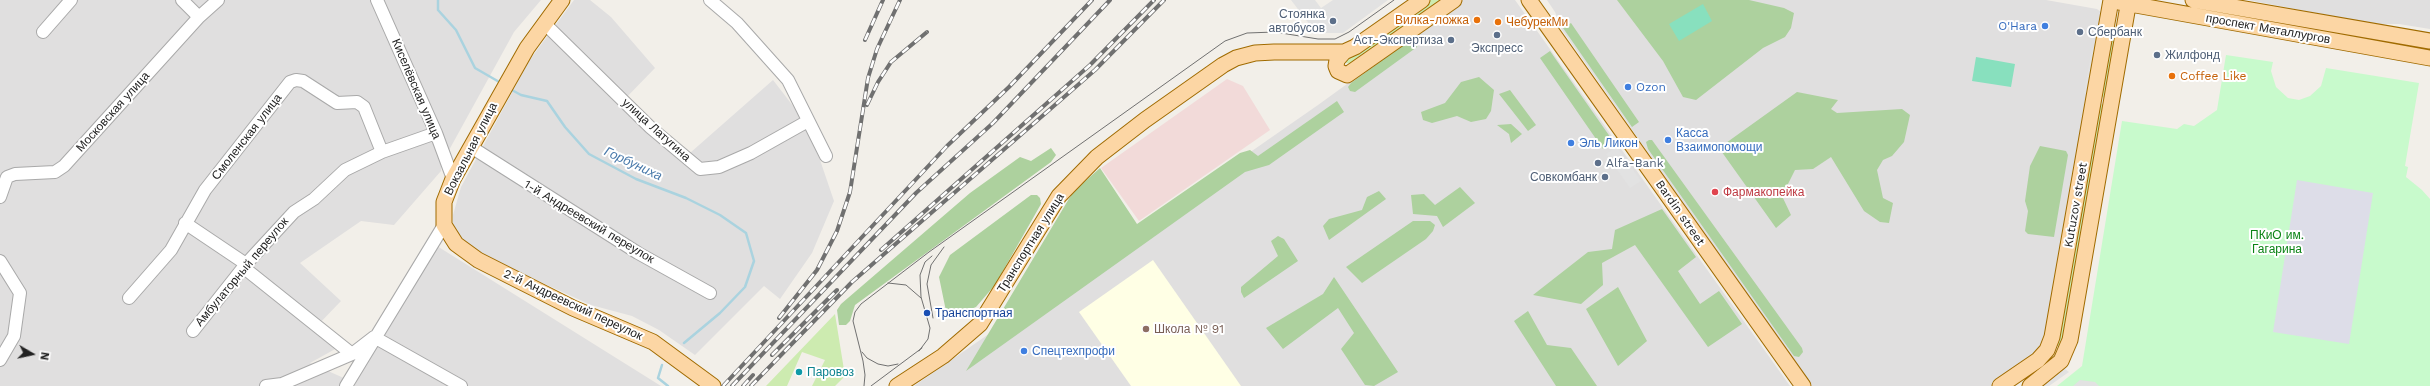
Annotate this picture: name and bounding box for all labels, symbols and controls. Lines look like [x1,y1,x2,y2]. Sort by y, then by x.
place label: Стоянка автобусов [1269,7,1325,35]
street label: проспект Металлургов [2205,11,2331,47]
place label: Вилка-ложка [1395,13,1469,27]
marker: Вилка-ложка [1472,15,1482,25]
place label: ЧебурекМи [1506,15,1568,29]
marker: Стоянка автобусов [1328,16,1338,26]
marker: ЧебурекМи [1493,17,1503,27]
place label: O'Hara [1998,19,2037,33]
marker: O'Hara [2040,21,2050,31]
place label: Сбербанк [2088,25,2142,39]
marker: Сбербанк [2075,27,2085,37]
marker: Экспресс [1492,30,1502,40]
place label: Аст-Экспертиза [1353,33,1443,47]
marker: Аст-Экспертиза [1446,35,1456,45]
street label: Киселёвская улица [388,37,444,141]
place label: Экспресс [1471,41,1523,55]
place label: Жилфонд [2165,48,2220,62]
marker: Жилфонд [2152,50,2162,60]
street label: Московская улица [73,69,153,155]
place label: Coffee Like [2180,69,2246,83]
marker: Coffee Like [2167,71,2177,81]
place label: Ozon [1636,80,1666,94]
marker: Ozon [1623,82,1633,92]
street label: Смоленская улица [209,91,285,183]
street label: улица Латугина [619,95,693,165]
street label: Вокзальная улица [441,100,501,198]
place label: Касса Взаимопомощи [1676,126,1762,154]
marker: Касса Взаимопомощи [1663,135,1673,145]
place label: Эль Ликон [1579,136,1638,150]
marker: Эль Ликон [1566,138,1576,148]
water label: Горбуниха [601,144,665,184]
place label: Alfa-Bank [1606,156,1664,170]
marker: Alfa-Bank [1593,158,1603,168]
street label: Kutuzov street [2061,161,2091,249]
place label: Совкомбанк [1530,170,1597,184]
marker: Совкомбанк [1600,172,1610,182]
street label: 1-й Андреевский переулок [521,177,657,267]
street label: Bardin street [1652,178,1708,248]
place label: Фармакопейка [1723,185,1805,199]
marker: Фармакопейка [1710,187,1720,197]
street label: Транспортная улица [995,191,1067,295]
street label: Амбулаторный переулок [192,215,292,329]
park label: ПКиО им. Гагарина [2250,228,2304,256]
street label: 2-й Андреевский переулок [501,266,645,344]
place label: Транспортная [935,306,1013,320]
marker: Транспортная [922,308,932,318]
place label: Школа № 91 [1154,322,1224,336]
marker: Школа № 91 [1141,324,1151,334]
north arrow [12,334,52,374]
place label: Спецтехпрофи [1032,344,1115,358]
marker: Спецтехпрофи [1019,346,1029,356]
text: N [37,351,51,361]
place label: Паровоз [807,365,854,379]
marker: Паровоз [794,367,804,377]

